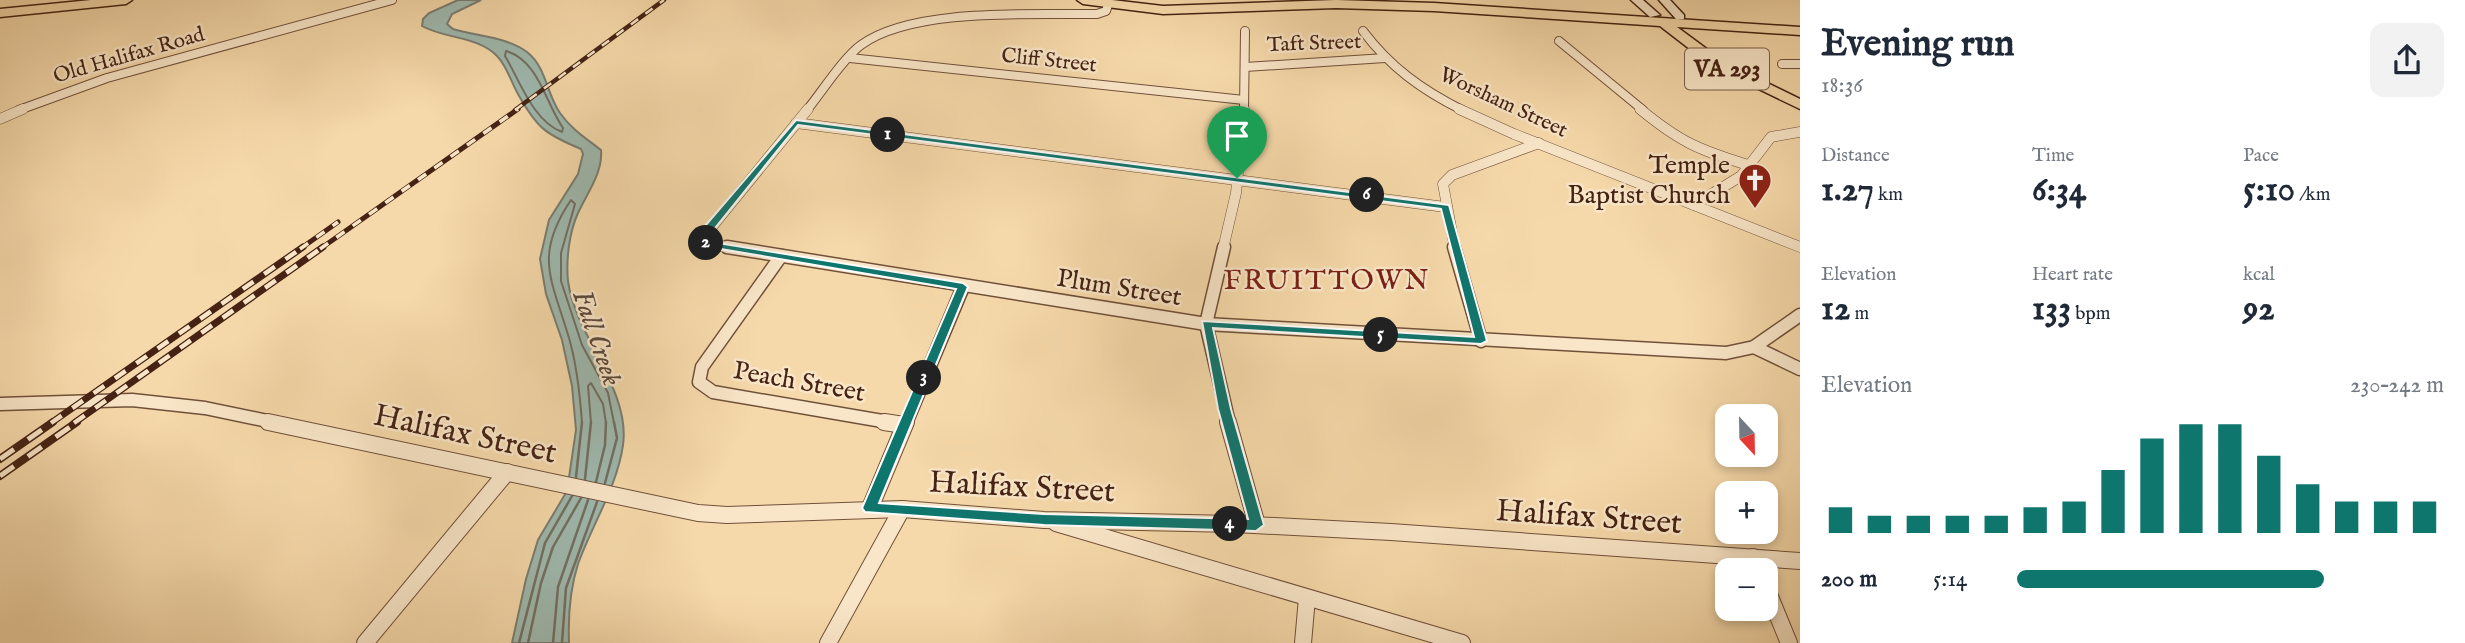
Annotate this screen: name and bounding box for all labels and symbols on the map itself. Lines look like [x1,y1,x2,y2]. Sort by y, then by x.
street label: Old Halifax Road [50,21,209,91]
street label: Taft Street [1266,29,1362,59]
street label: Cliff Street [1000,43,1098,79]
road number: VA 293 [1685,48,1769,90]
street label: Worsham Street [1435,61,1571,145]
pin [1207,106,1267,178]
pin: 1 [870,118,906,152]
place label: Temple Baptist Church [1568,149,1730,212]
church icon: Temple Baptist Church [1736,161,1774,210]
pin: 6 [1350,178,1384,212]
pin: 2 [688,226,724,260]
street label: Plum Street [1054,262,1184,314]
district label: FRUITTOWN [1224,264,1430,299]
water label: Fall Creek [563,285,629,391]
pin: 5 [1364,318,1398,352]
street label: Peach Street [731,354,867,410]
pin: 3 [906,360,942,396]
street label: Halifax Street [370,396,560,474]
north arrow [1715,404,1778,467]
street label: Halifax Street [928,463,1116,513]
street label: Halifax Street [1495,491,1683,545]
pin: 4 [1212,506,1248,542]

